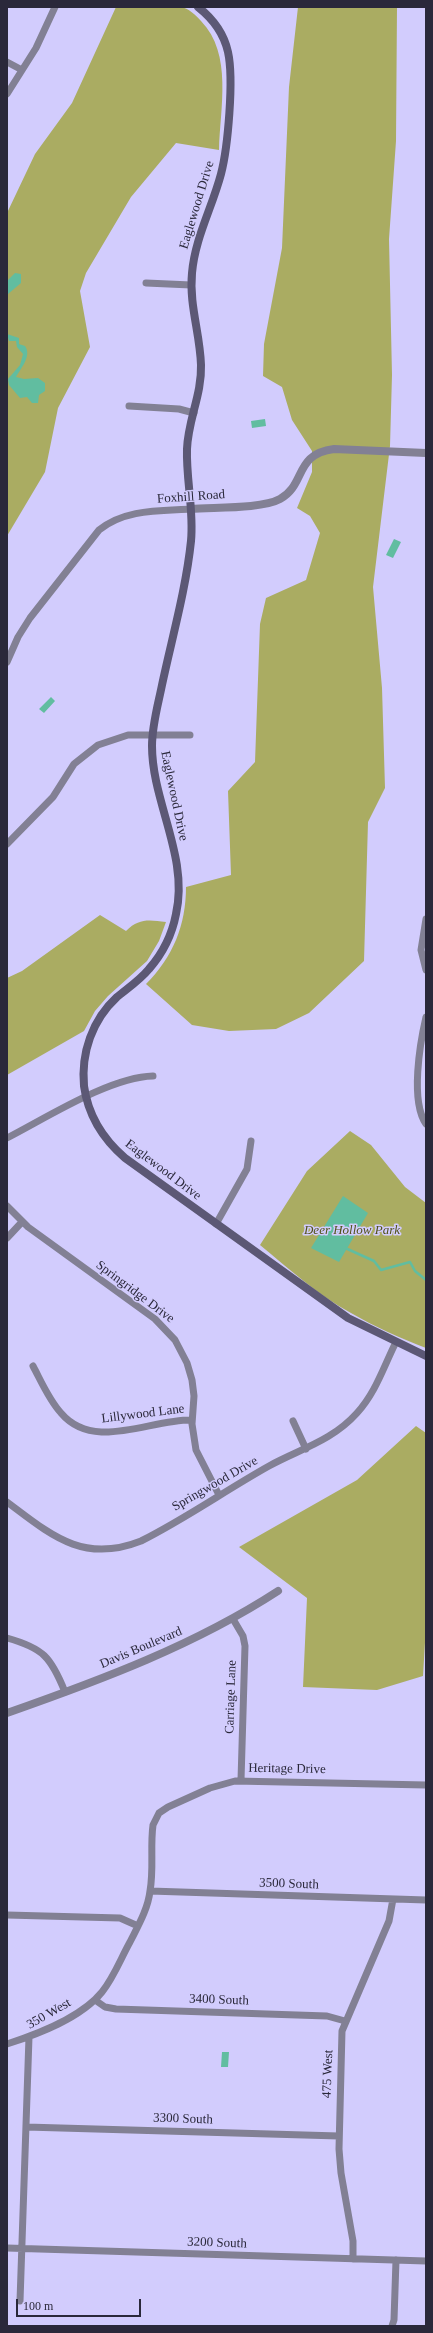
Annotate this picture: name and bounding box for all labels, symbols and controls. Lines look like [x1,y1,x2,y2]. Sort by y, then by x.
street label: Eaglewood Drive [176,159,218,251]
street label: Foxhill Road [156,487,226,507]
street label: Eaglewood Drive [157,750,191,842]
street label: Eaglewood Drive [122,1136,204,1204]
park label: Deer Hollow Park [304,1223,400,1239]
street label: Springridge Drive [93,1257,177,1327]
street label: Lillywood Lane [101,1401,185,1427]
street label: Springwood Drive [169,1453,261,1515]
street label: Davis Boulevard [98,1624,184,1672]
street label: Carriage Lane [222,1660,240,1734]
street label: Heritage Drive [248,1761,326,1777]
street label: 3500 South [259,1875,319,1893]
street label: 3400 South [189,1991,249,2009]
street label: 350 West [24,1995,74,2033]
street label: 475 West [319,2050,337,2098]
street label: 3300 South [153,2110,213,2128]
street label: 3200 South [187,2234,247,2252]
scale bar [18,2291,143,2317]
text: 100 m [23,2299,53,2313]

